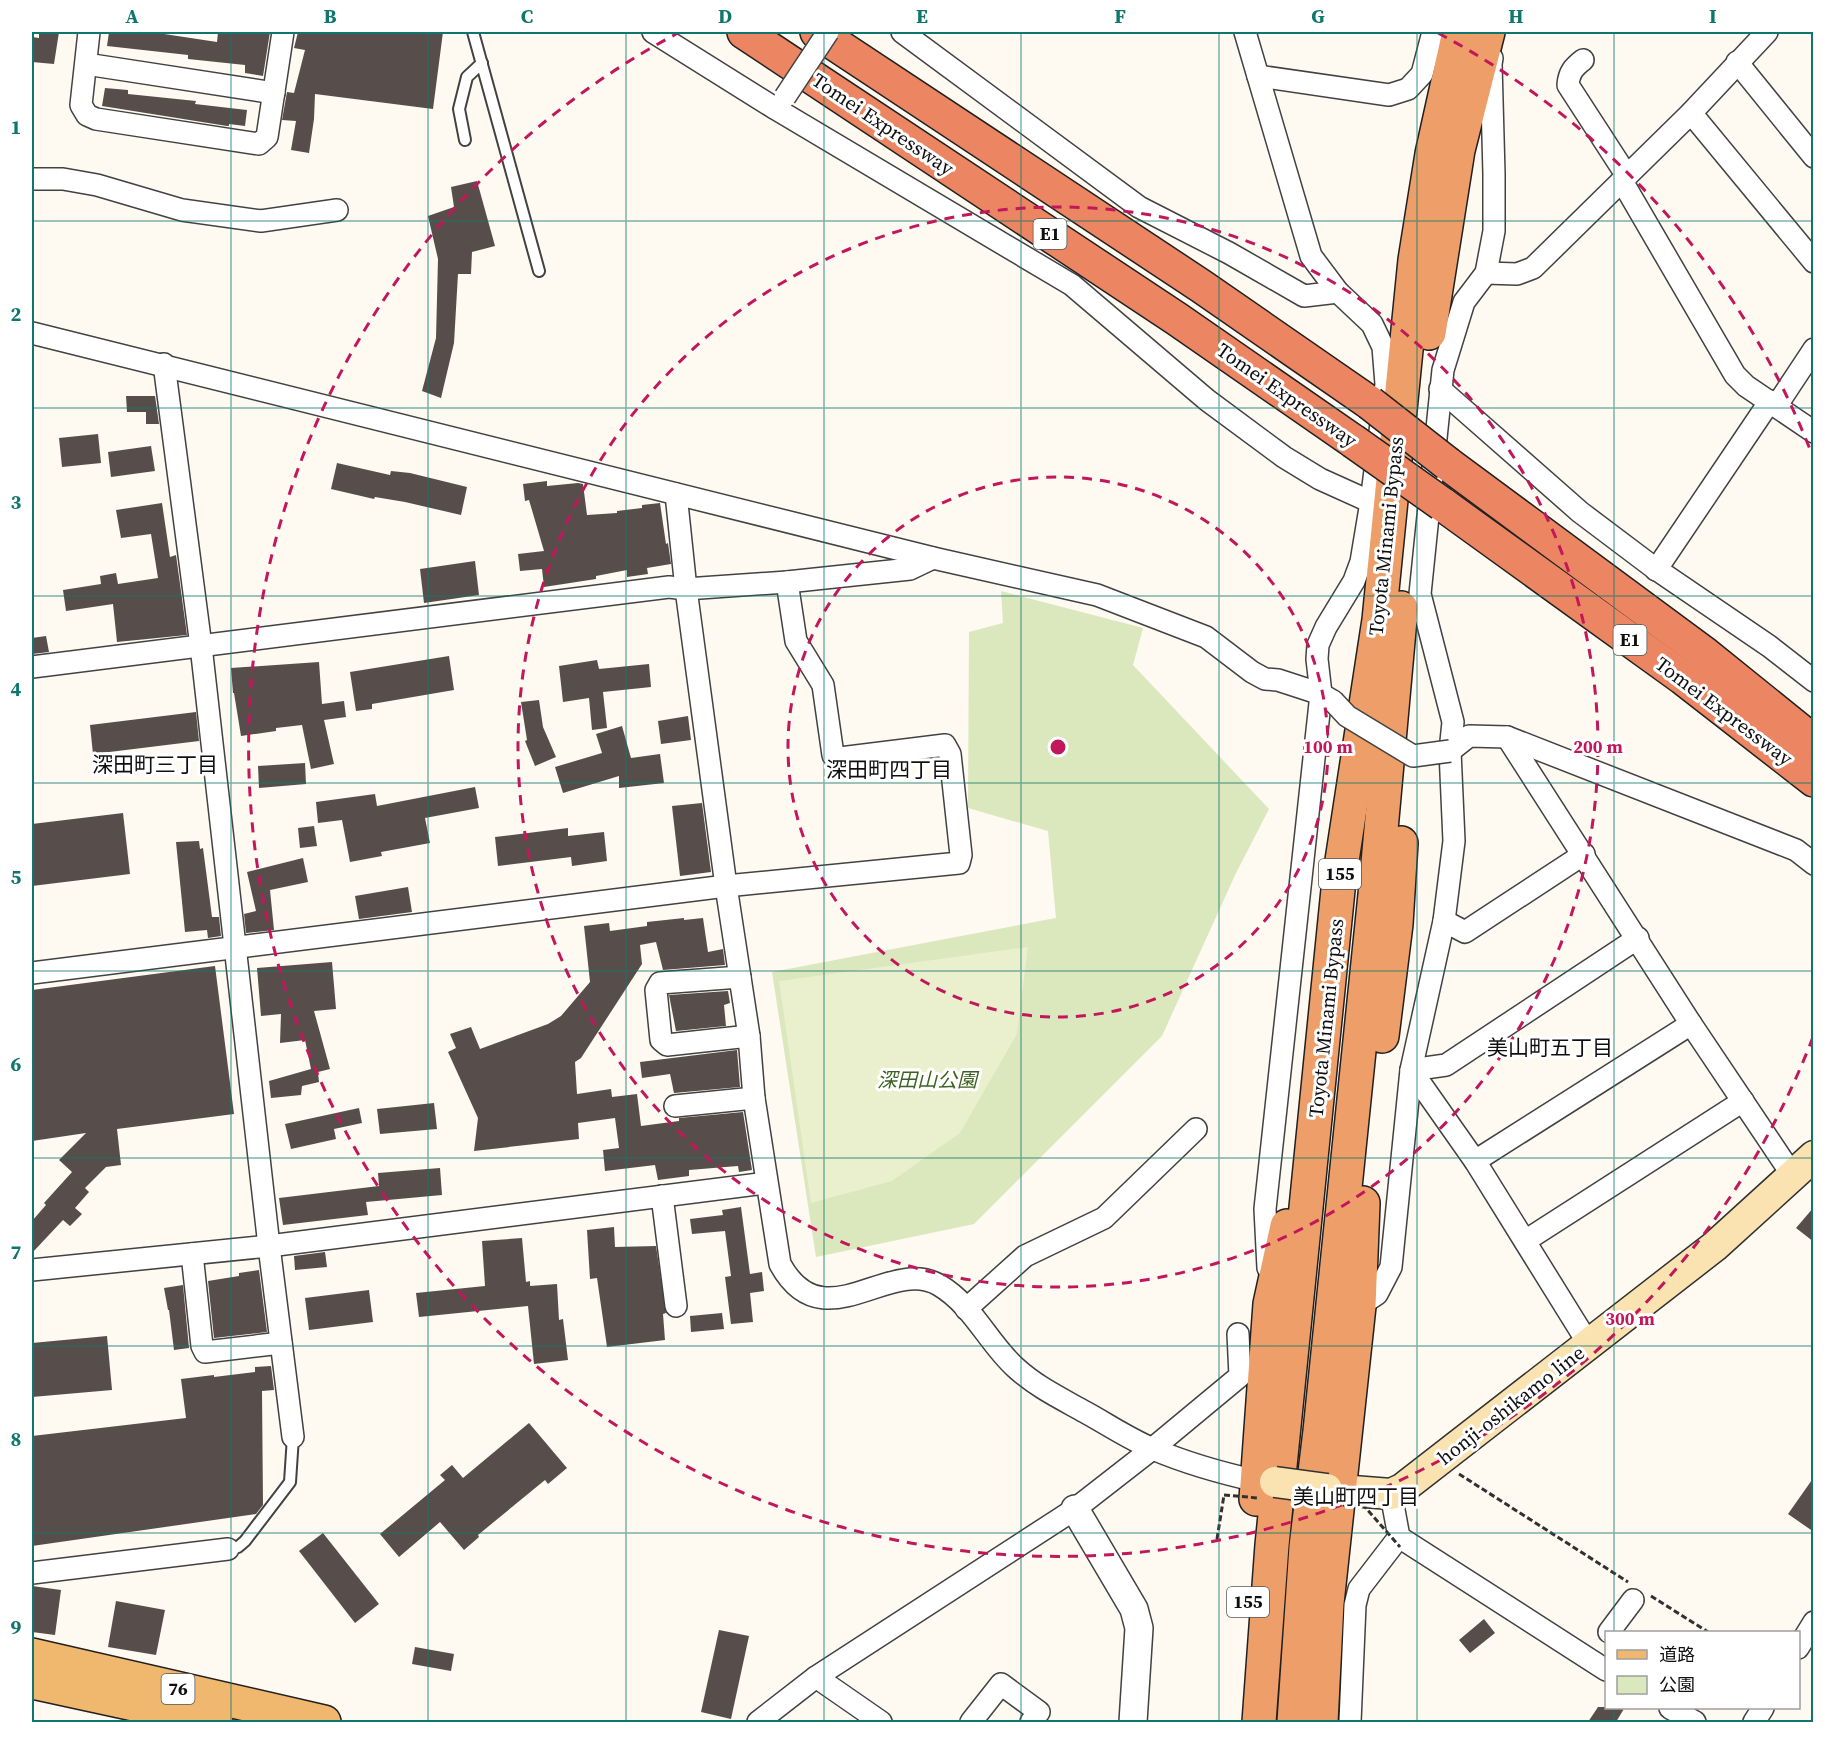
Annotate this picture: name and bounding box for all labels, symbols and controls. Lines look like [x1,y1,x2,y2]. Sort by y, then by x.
text: A [125,2,139,30]
text: B [323,2,337,30]
text: C [521,2,533,30]
text: D [718,2,732,30]
text: E [916,2,928,30]
text: F [1114,2,1126,30]
text: G [1311,2,1325,30]
text: H [1508,2,1524,30]
text: I [1709,2,1717,30]
street label: Tomei Expressway [807,66,960,182]
text: 1 [11,113,21,141]
road number: E1 [1034,219,1066,249]
text: 2 [11,300,22,328]
street label: Tomei Expressway [1211,336,1363,454]
street label: Toyota Minami Bypass [1362,435,1410,637]
text: 3 [11,488,22,516]
road number: E1 [1614,625,1646,655]
street label: Tomei Expressway [1650,650,1799,772]
text: 4 [11,675,22,703]
text: 100 m [1303,734,1353,759]
text: 200 m [1573,734,1623,759]
centre of rings [1048,737,1068,757]
district label: 深田町三丁目 [92,750,218,779]
district label: 深田町四丁目 [826,755,952,784]
road number: 155 [1319,859,1361,889]
text: 5 [11,863,22,891]
street label: Toyota Minami Bypass [1302,917,1350,1119]
district label: 美山町五丁目 [1487,1033,1613,1062]
text: 6 [11,1050,22,1078]
park label: 深田山公園 [877,1066,980,1094]
text: 7 [11,1238,22,1266]
text: 300 m [1605,1306,1655,1331]
street label: honji-oshikamo line [1432,1339,1590,1471]
text: 8 [11,1425,21,1453]
district label: 美山町四丁目 [1293,1482,1419,1511]
road number: 155 [1227,1587,1269,1617]
text: 9 [11,1613,22,1641]
legend [1605,1631,1800,1709]
text: 道路 [1659,1642,1695,1667]
text: 公園 [1659,1672,1695,1697]
road number: 76 [162,1674,195,1704]

